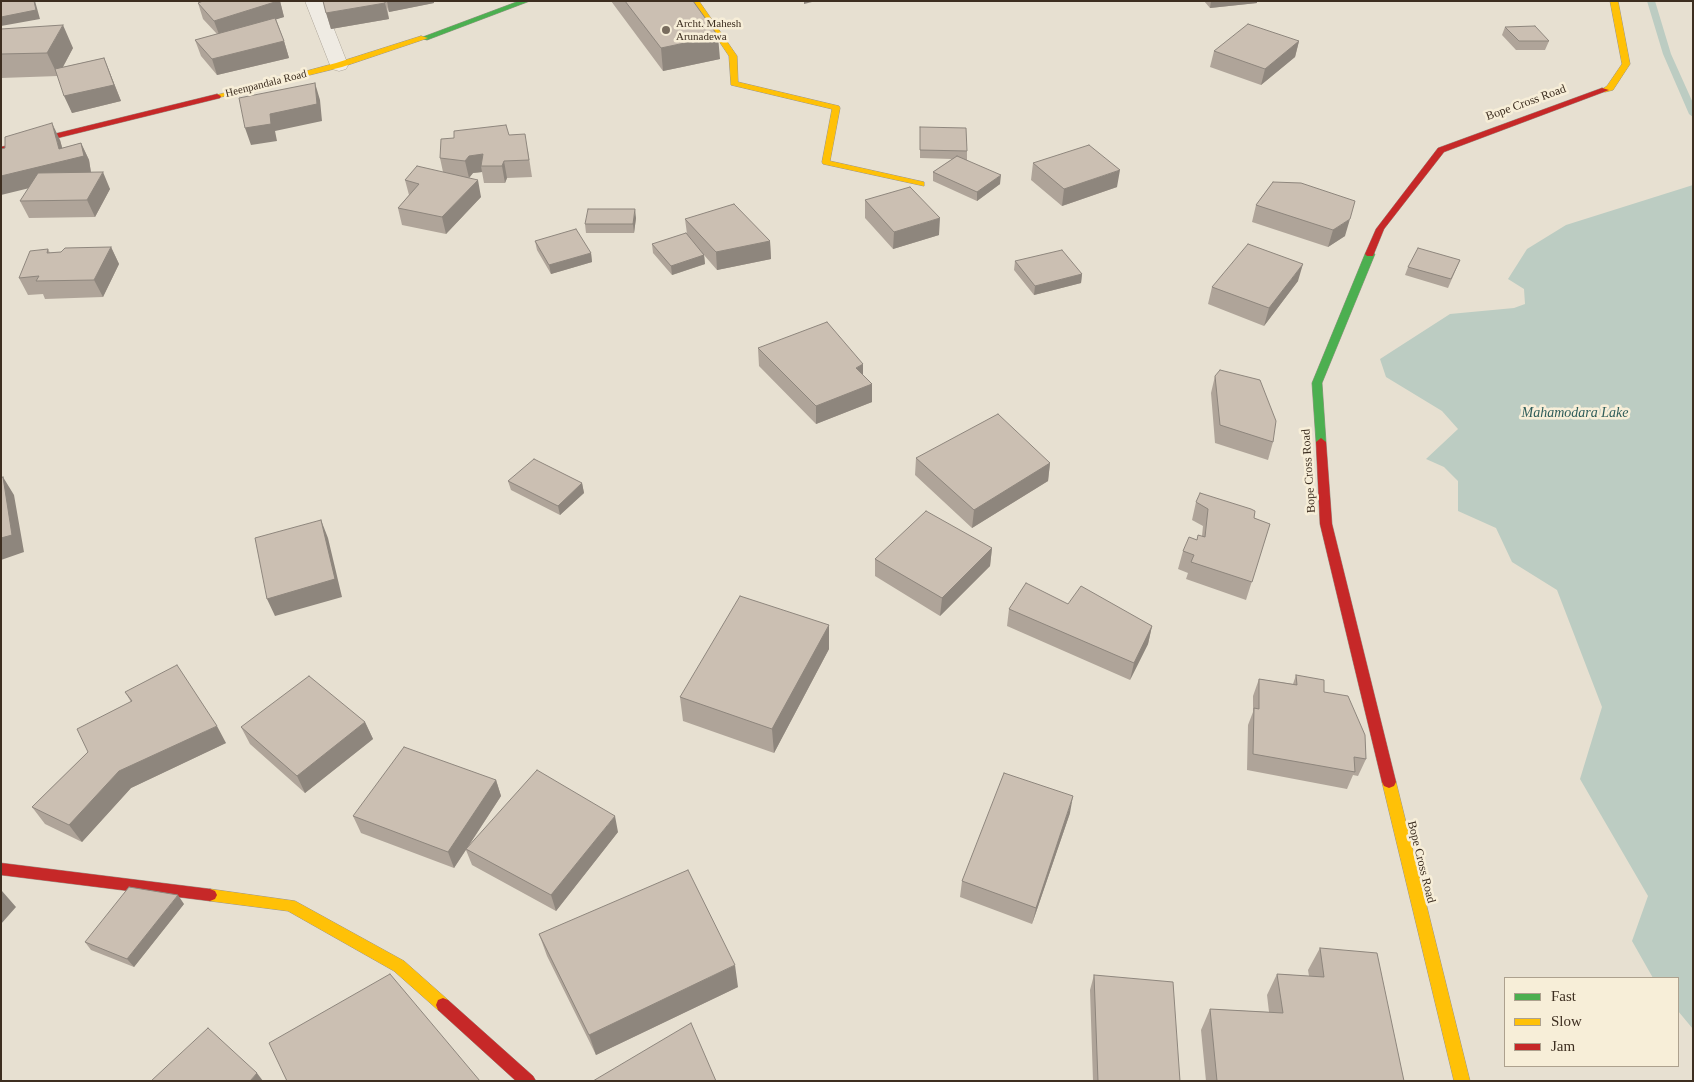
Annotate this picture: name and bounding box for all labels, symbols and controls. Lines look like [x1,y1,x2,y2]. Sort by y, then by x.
place label: Archt. Mahesh Arunadewa [676,17,741,43]
marker: Archt. Mahesh Arunadewa [660,24,672,36]
street label: Heenpandala Road [224,68,308,100]
street label: Bope Cross Road [1484,82,1568,124]
water label: Mahamodara Lake [1522,405,1628,421]
street label: Bope Cross Road [1299,429,1319,513]
street label: Bope Cross Road [1404,820,1438,904]
legend [1504,977,1679,1067]
text: Fast [1551,988,1576,1004]
text: Slow [1551,1013,1582,1029]
text: Jam [1551,1038,1575,1054]

